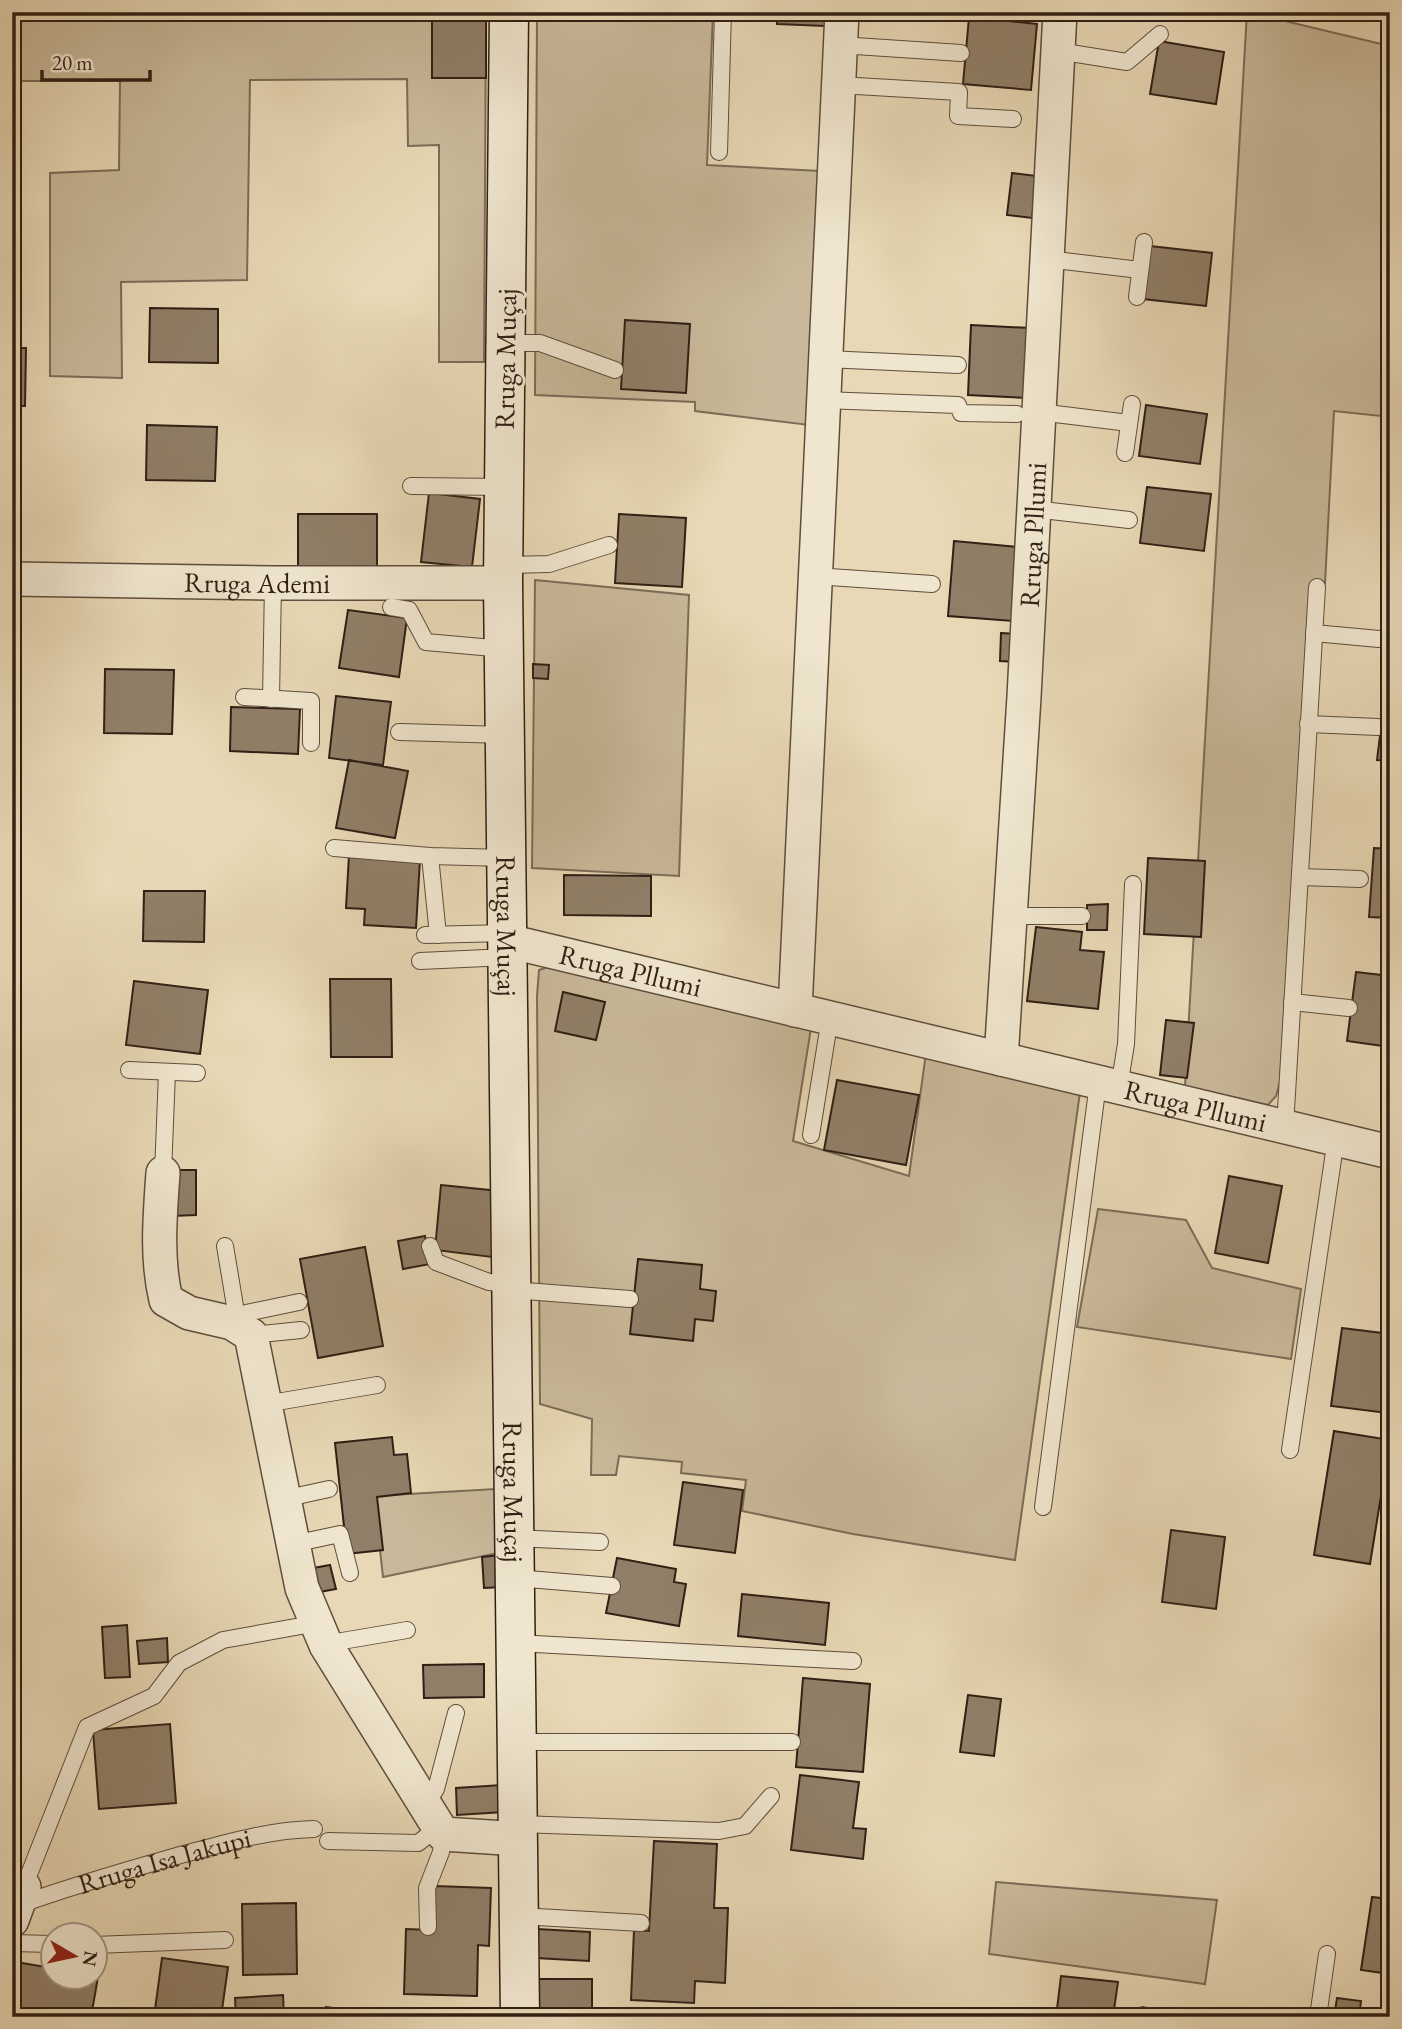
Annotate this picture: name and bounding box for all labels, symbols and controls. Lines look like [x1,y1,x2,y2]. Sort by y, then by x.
scale bar [42,38,150,82]
text: 20 m [52,49,93,76]
street label: Rruga Muçaj [486,288,524,430]
street label: Rruga Pllumi [1011,461,1054,609]
street label: Rruga Ademi [184,564,330,601]
street label: Rruga Muçaj [488,855,526,997]
street label: Rruga Pllumi [556,936,706,1005]
street label: Rruga Pllumi [1121,1071,1271,1140]
street label: Rruga Muçaj [495,1421,533,1563]
street label: Rruga Isa Jakupi [73,1820,254,1902]
north arrow [38,1920,108,1990]
text: N [77,1949,104,1969]

